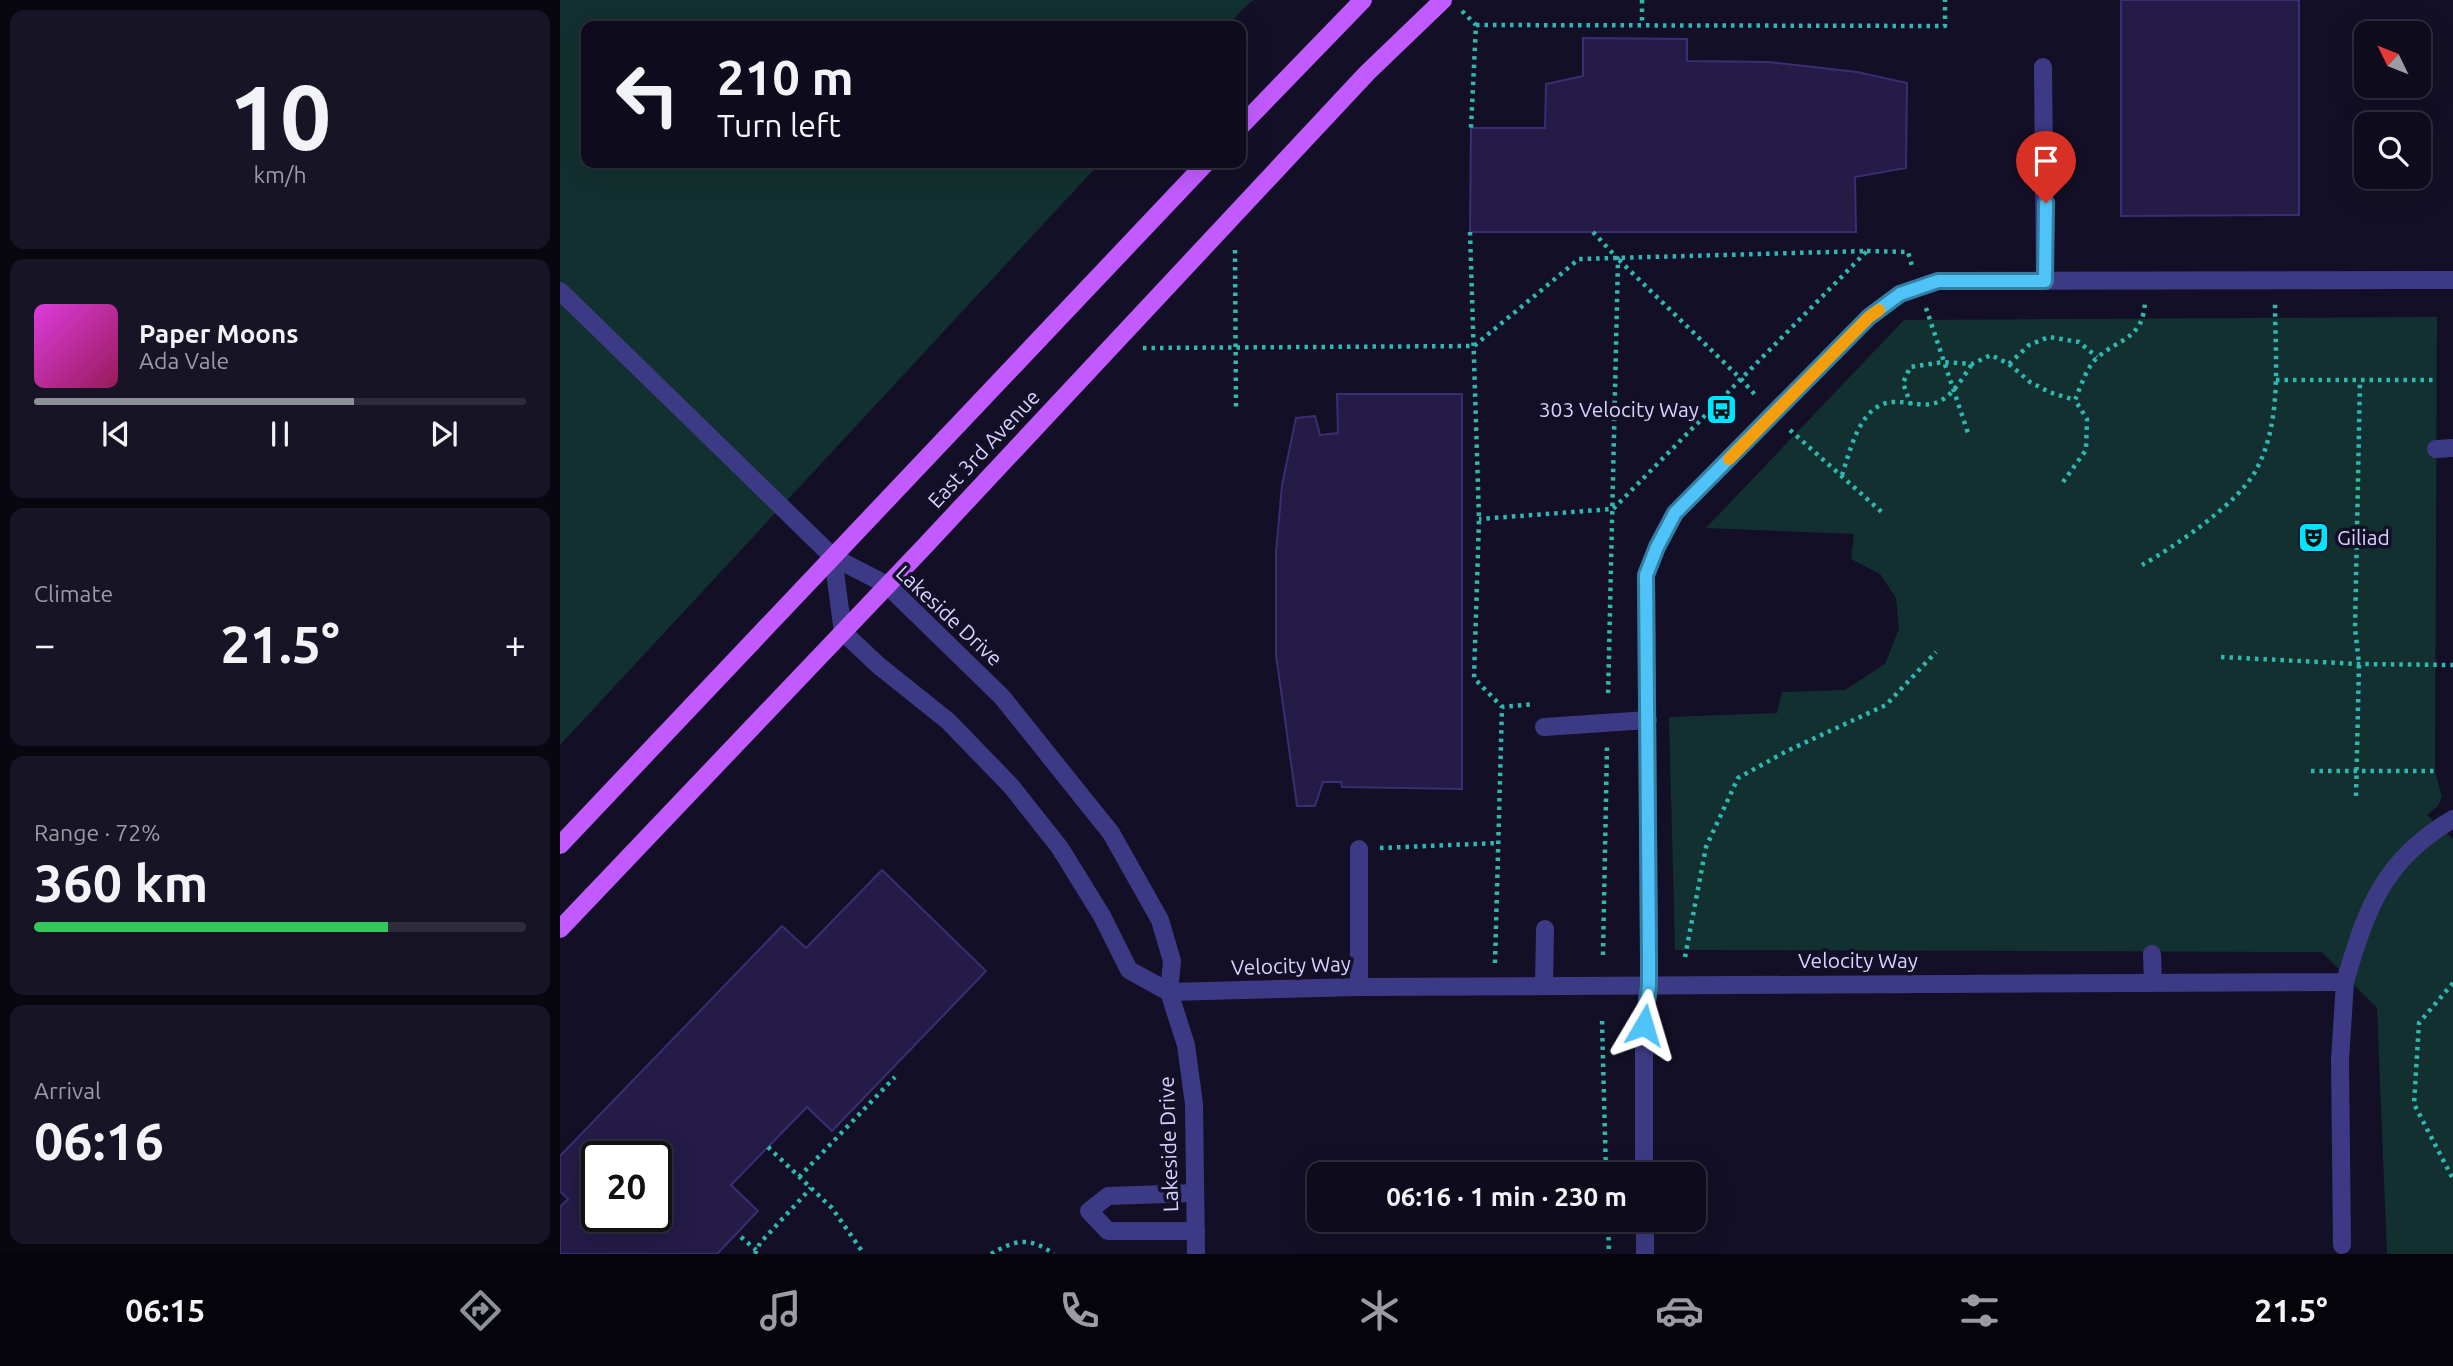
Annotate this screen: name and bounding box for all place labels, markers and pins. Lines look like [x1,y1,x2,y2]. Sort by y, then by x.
pin [2016,131,2076,203]
bus stop icon: 303 Velocity Way [1705,393,1739,427]
place label: 303 Velocity Way [1539,397,1699,421]
theatre icon: Giliad [2297,521,2331,555]
place label: Giliad [2337,525,2390,549]

